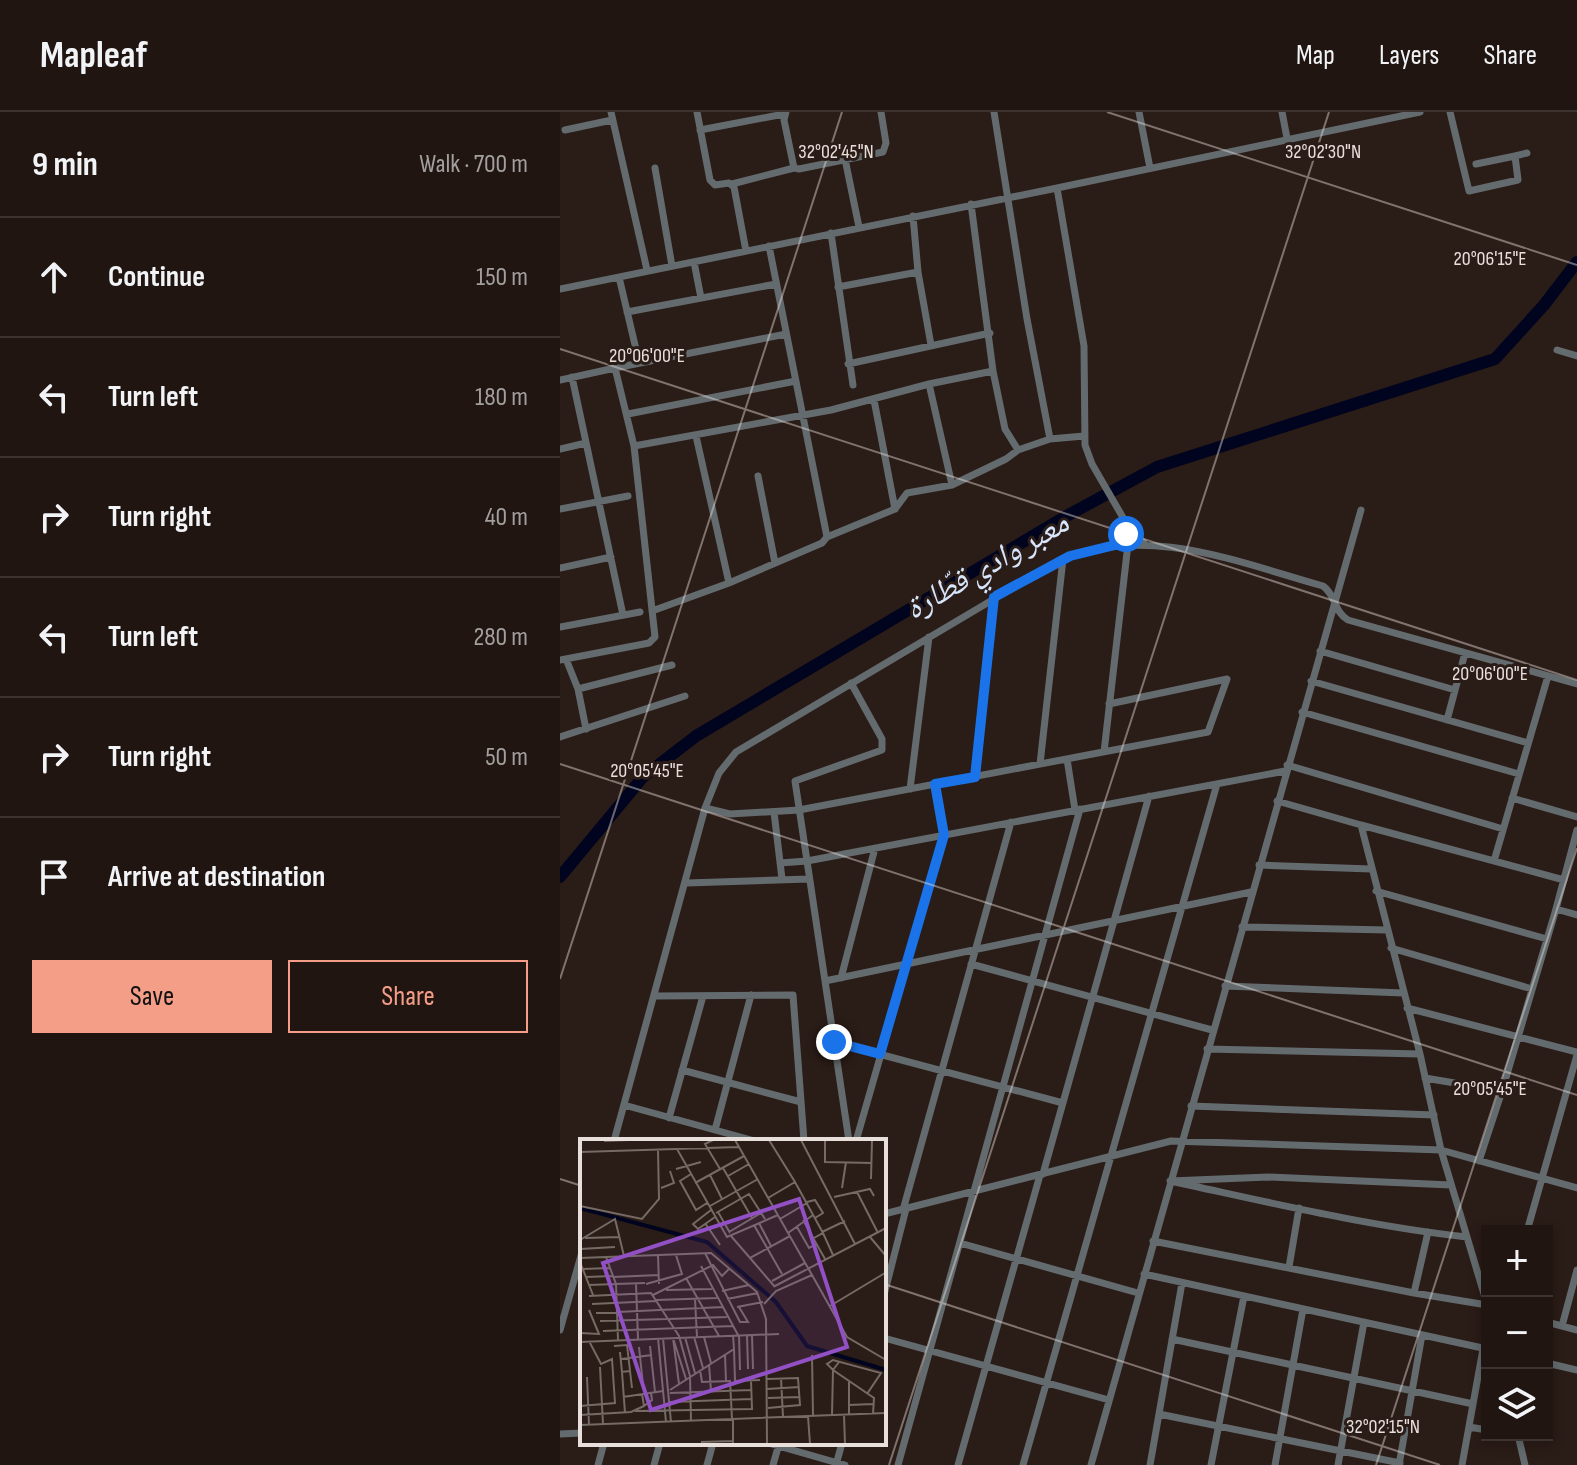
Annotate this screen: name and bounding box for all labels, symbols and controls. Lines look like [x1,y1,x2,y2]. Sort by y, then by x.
text: Mapleaf [40,33,147,78]
text: Map [1296,39,1335,72]
text: Layers [1379,39,1439,72]
text: Share [1483,39,1537,72]
text: 32°02'45"N [798,140,874,164]
text: 32°02'30"N [1285,140,1361,164]
text: 9 min [32,144,98,185]
text: Walk · 700 m [419,149,528,180]
text: 20°06'15"E [1453,247,1527,271]
icon: ahead [32,255,76,299]
text: Continue [108,259,205,295]
text: 150 m [476,262,528,293]
text: 20°06'00"E [609,344,685,368]
icon: left [32,375,76,419]
text: Turn left [108,379,198,415]
text: 180 m [475,382,528,413]
icon: right [32,495,76,539]
text: Turn right [108,499,211,535]
text: 40 m [485,502,528,533]
water label: معبر وادي قطّارة [898,503,1078,632]
route start [1108,516,1144,552]
icon: left [32,615,76,659]
text: Turn left [108,619,198,655]
text: 280 m [473,622,528,653]
text: 20°06'00"E [1452,662,1528,686]
icon: right [32,735,76,779]
text: Turn right [108,739,211,775]
text: 50 m [485,742,528,773]
text: 20°05'45"E [610,759,684,783]
icon: arrive [32,855,76,899]
text: Arrive at destination [108,859,325,895]
button: Save [32,960,272,1033]
button: Share [288,960,528,1033]
route end [816,1024,852,1060]
text: 20°05'45"E [1453,1077,1527,1101]
inset map [580,1139,886,1445]
map controls [1481,1225,1553,1441]
button: + [1481,1225,1553,1297]
button: − [1481,1297,1553,1369]
button: layers [1481,1369,1553,1441]
text: 32°02'15"N [1346,1415,1420,1439]

